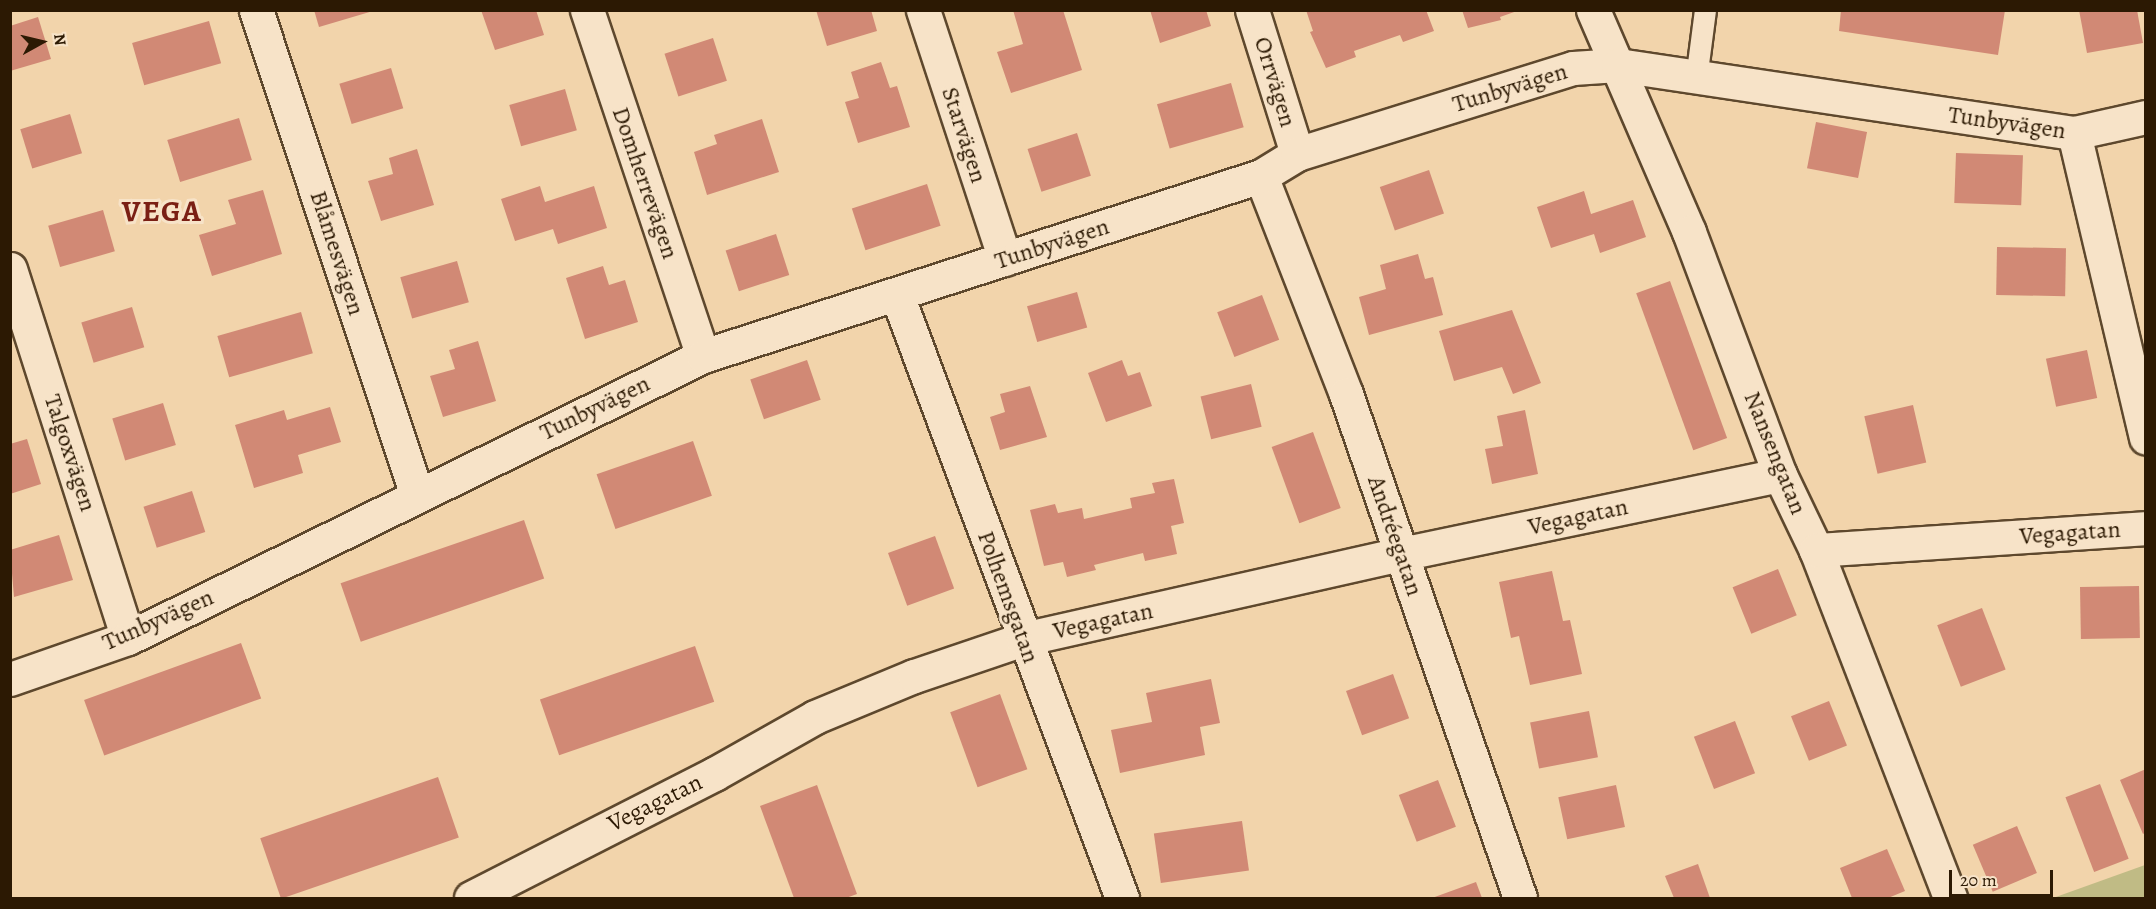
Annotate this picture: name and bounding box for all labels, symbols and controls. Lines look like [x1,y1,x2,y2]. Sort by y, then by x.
north arrow [12,12,72,72]
text: N [48,32,72,47]
street label: Orrvägen [1248,33,1302,131]
street label: Tunbyvägen [1449,57,1571,119]
street label: Starvägen [935,84,993,186]
street label: Tunbyvägen [1946,100,2068,146]
street label: Domherrevägen [606,103,684,263]
street label: Blåmesvägen [303,187,371,319]
district label: VEGA [122,193,202,229]
street label: Tunbyvägen [991,212,1113,276]
street label: Tunbyvägen [535,369,655,447]
street label: Nansengatan [1737,387,1813,519]
street label: Talgoxvägen [38,391,102,515]
street label: Andréegatan [1361,472,1429,600]
street label: Vegagatan [1525,492,1631,542]
street label: Vegagatan [2018,515,2122,551]
street label: Polhemsgatan [971,527,1045,667]
street label: Tunbyvägen [98,583,218,657]
street label: Vegagatan [1050,596,1156,646]
street label: Vegagatan [603,768,707,838]
scale bar [1952,858,2056,896]
text: 20 m [1960,868,1997,892]

